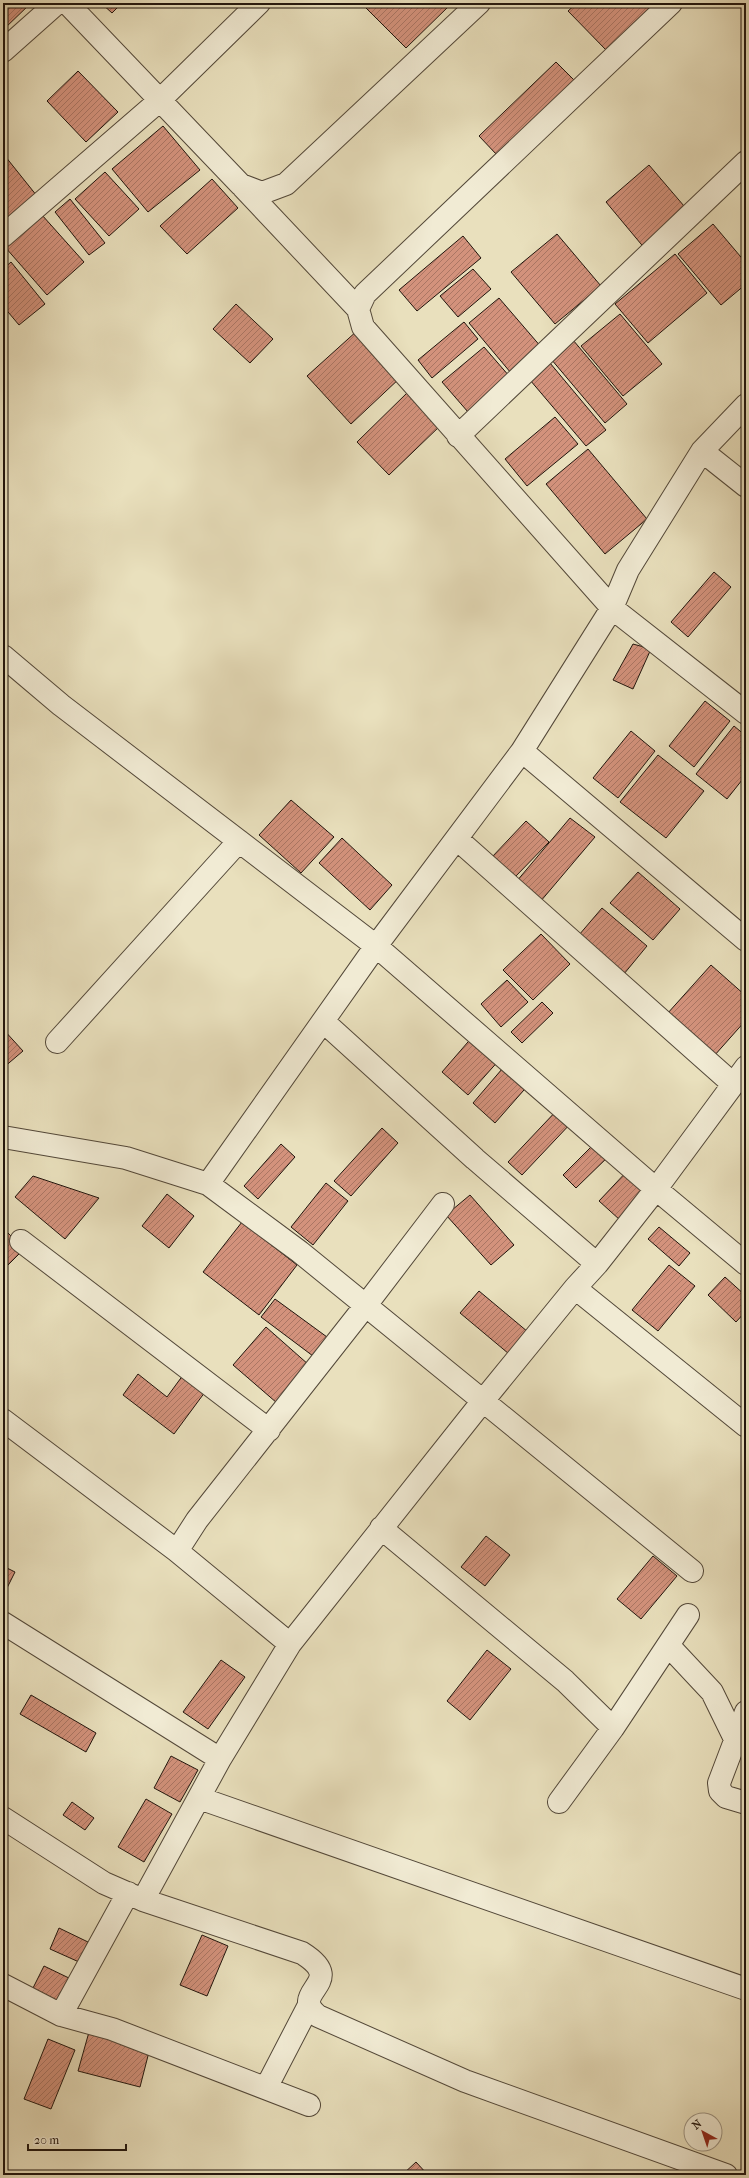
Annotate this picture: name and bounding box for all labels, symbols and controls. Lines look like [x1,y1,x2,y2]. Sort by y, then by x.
north arrow [683,2112,723,2152]
text: N [690,2117,705,2132]
scale bar [28,2126,126,2152]
text: 20 m [34,2133,59,2147]

